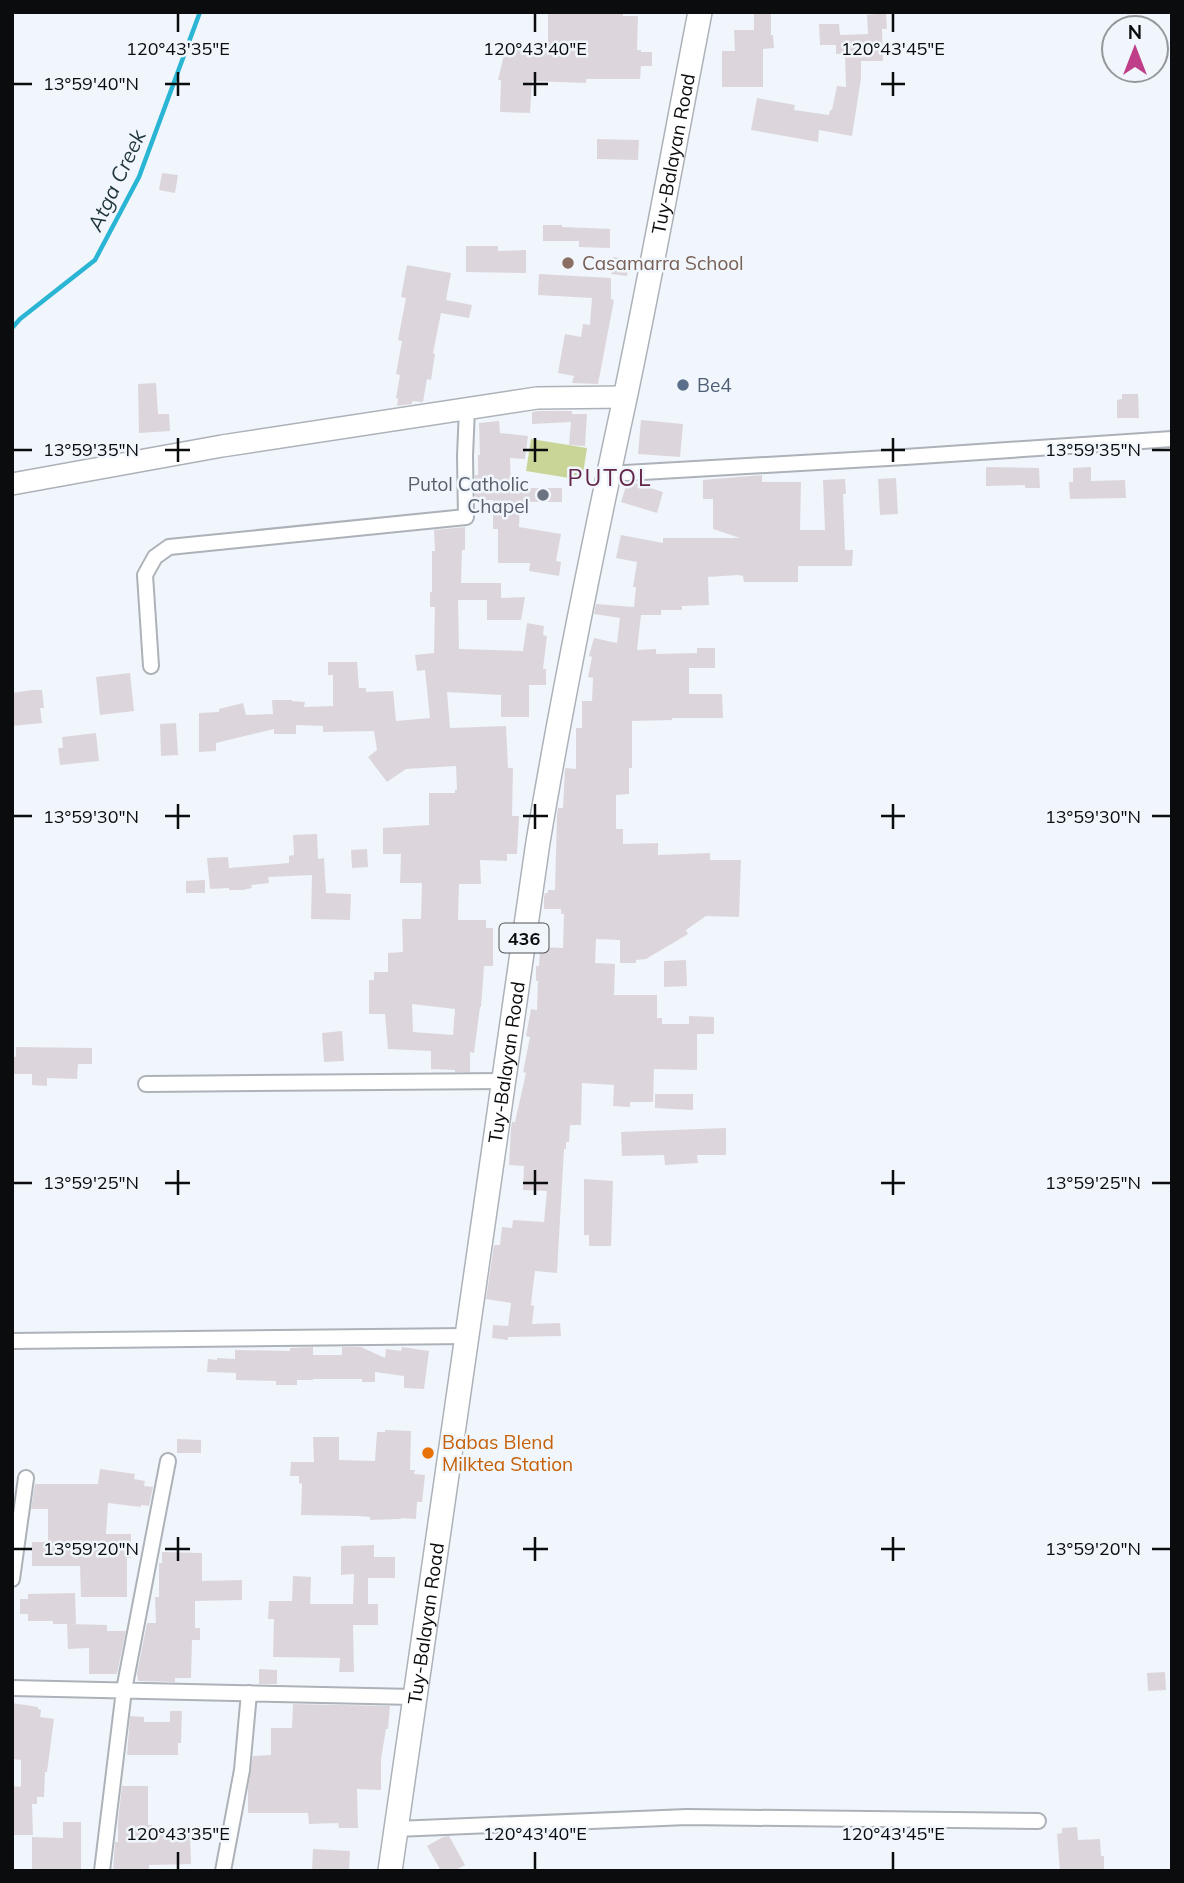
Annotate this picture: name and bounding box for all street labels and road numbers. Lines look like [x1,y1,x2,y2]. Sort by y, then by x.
street label: Tuy-Balayan Road [646,71,700,236]
road number: 436 [500,923,548,953]
street label: Tuy-Balayan Road [483,980,530,1145]
street label: Tuy-Balayan Road [402,1541,449,1706]

